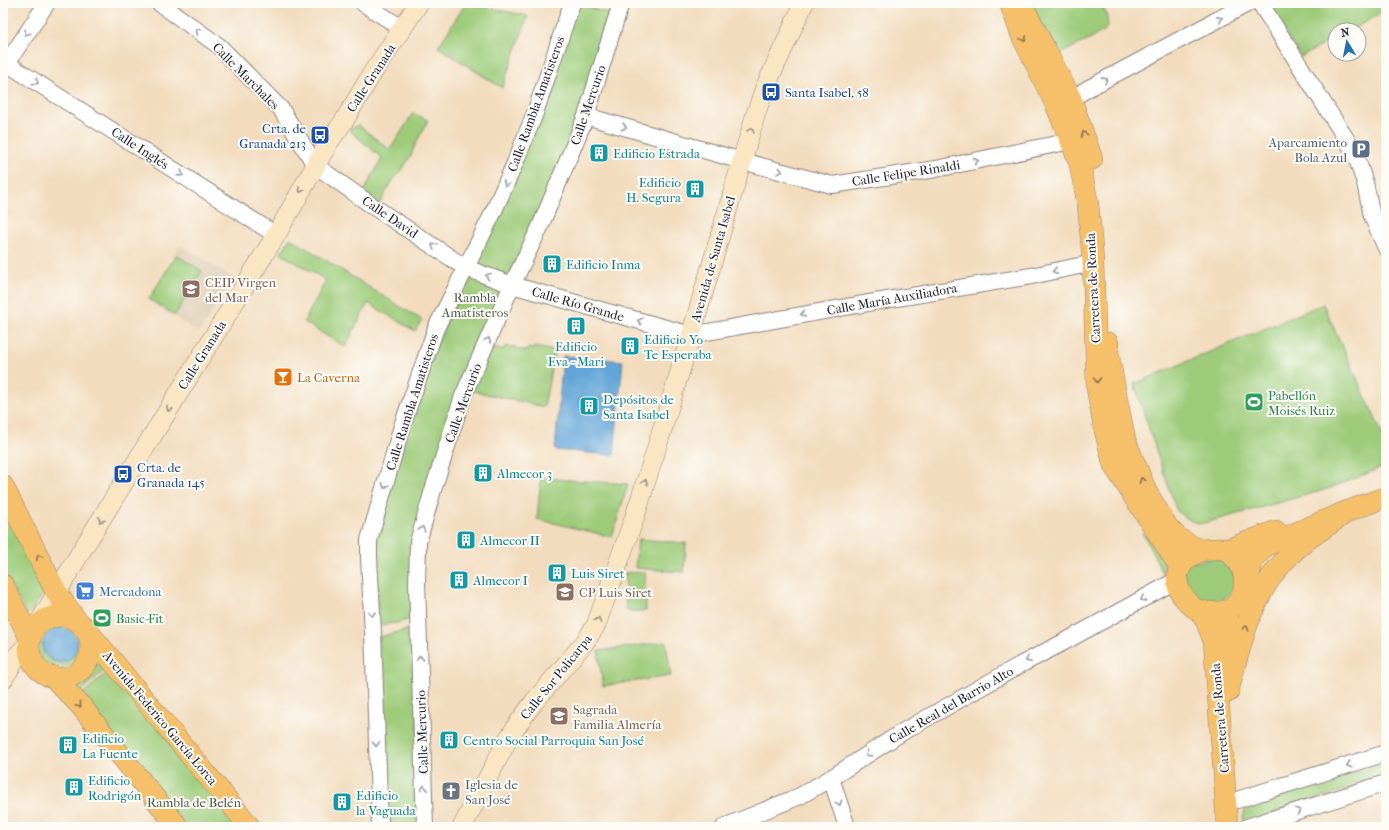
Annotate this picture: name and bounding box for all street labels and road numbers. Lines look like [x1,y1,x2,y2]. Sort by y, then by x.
street label: Calle Rambla Amatisteros [504,34,568,174]
street label: Calle Marchales [210,40,283,113]
street label: Calle Granada [343,40,399,115]
street label: Calle Mercurio [567,63,609,147]
street label: Calle Inglés [109,124,172,172]
street label: Calle Felipe Rinaldi [851,157,961,189]
street label: Calle David [359,193,422,242]
street label: Avenida de Santa Isabel [688,194,738,325]
street label: Carretera de Ronda [1083,232,1103,343]
street label: Calle María Auxiliadora [826,280,959,318]
street label: Calle Río Grande [530,284,626,325]
street label: Calle Granada [175,317,230,392]
street label: Calle Rambla Amatisteros [383,331,441,472]
street label: Calle Mercurio [442,361,484,445]
street label: Calle Sor Policarpa [517,631,595,722]
street label: Avenida Federico García Lorca [99,647,221,789]
street label: Carretera de Ronda [1208,661,1232,774]
street label: Calle Real del Barrio Alto [886,663,1016,747]
street label: Calle Mercurio [413,690,431,774]

